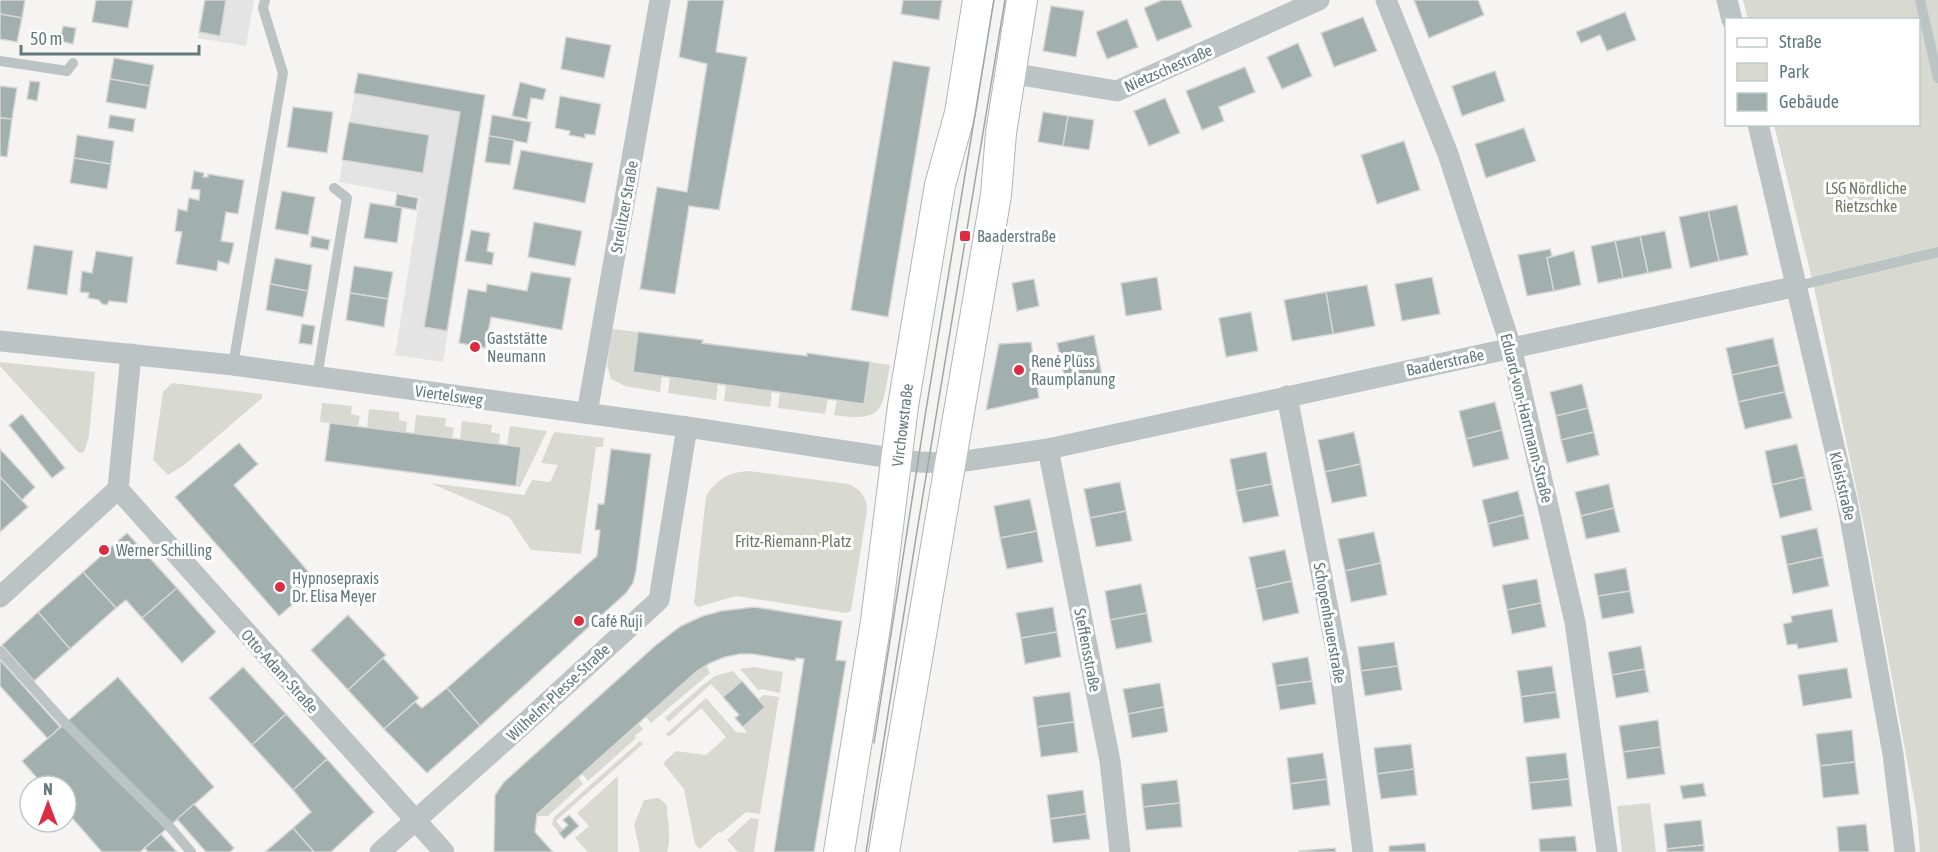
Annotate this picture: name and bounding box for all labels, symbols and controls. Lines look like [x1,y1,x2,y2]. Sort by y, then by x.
scale bar [21,18,200,56]
legend [1725,18,1920,126]
text: 50 m [30,28,62,49]
text: Straße [1779,31,1822,52]
street label: Nietzschestraße [1121,41,1215,95]
text: Park [1779,61,1809,82]
text: Gebäude [1779,91,1839,112]
street label: Strelitzer Straße [607,159,641,255]
park label: LSG Nördliche Rietzschke [1825,179,1907,215]
place label: Baaderstraße [977,227,1056,245]
marker: Baaderstraße [958,229,972,243]
place label: Gaststätte Neumann [487,329,547,365]
street label: Eduard-von-Hartmann-Straße [1497,331,1557,505]
marker: Gaststätte Neumann [468,340,482,354]
street label: Baaderstraße [1405,345,1485,379]
place label: René Plüss Raumplanung [1031,352,1115,389]
marker: René Plüss Raumplanung [1012,363,1026,377]
street label: Viertelsweg [414,381,484,410]
street label: Virchowstraße [888,382,916,468]
street label: Kleiststraße [1826,450,1860,522]
park label: Fritz-Riemann-Platz [735,532,851,550]
place label: Werner Schilling [116,541,212,560]
marker: Werner Schilling [97,543,111,557]
street label: Schopenhauerstraße [1310,561,1349,685]
place label: Hypnosepraxis Dr. Elisa Meyer [292,569,379,606]
marker: Hypnosepraxis Dr. Elisa Meyer [273,580,287,594]
street label: Steffensstraße [1071,607,1105,693]
place label: Café Ruji [591,612,643,631]
marker: Café Ruji [572,614,586,628]
street label: Otto-Adam-Straße [238,625,322,717]
street label: Wilhelm-Plesse-Straße [503,640,613,744]
north arrow [18,774,78,834]
text: N [43,780,53,798]

